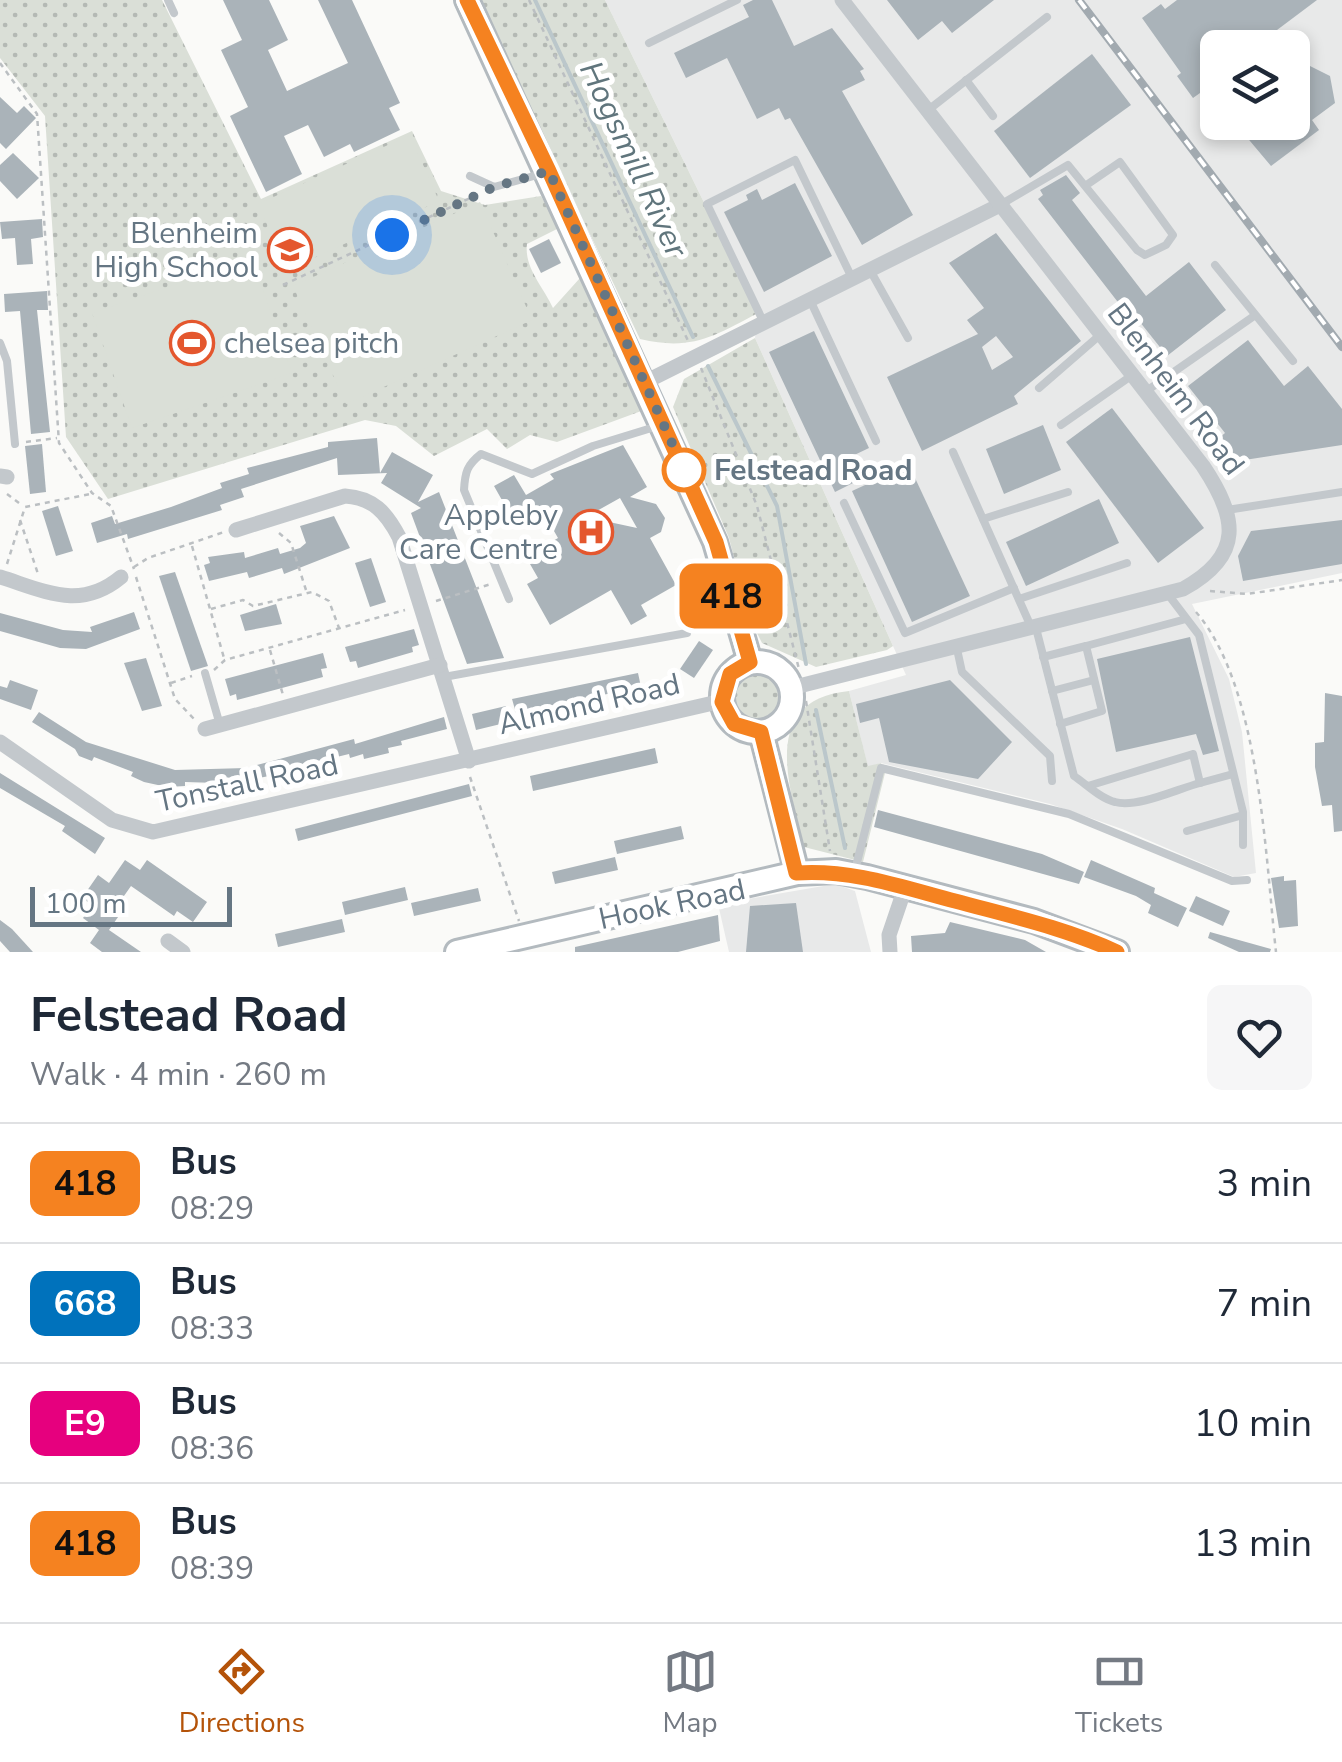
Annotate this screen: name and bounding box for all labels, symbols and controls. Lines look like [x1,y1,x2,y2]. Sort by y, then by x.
map controls [1200,30,1310,140]
button: layers [1200,30,1310,140]
water label: Hogsmill River [569,54,698,266]
your location [367,210,417,260]
place label: Blenheim High School [94,213,258,288]
school or university icon: Blenheim High School [267,227,313,273]
street label: Blenheim Road [1097,295,1254,484]
sports icon: chelsea pitch [169,320,215,366]
place label: chelsea pitch [224,323,399,364]
marker: Felstead Road [663,449,705,491]
place label: Felstead Road [714,450,913,491]
place label: Appleby Care Centre [399,495,559,570]
hospital icon: Appleby Care Centre [568,509,614,555]
line badge: 418 [674,564,788,628]
text: 418 [699,573,763,620]
street label: Almond Road [494,664,684,745]
street label: Tonstall Road [152,744,342,823]
street label: Hook Road [595,869,749,940]
scale bar [30,882,232,926]
text: 100 m [45,885,127,923]
text: Felstead Road [30,982,348,1048]
button: heart [1207,985,1312,1090]
text: Walk · 4 min · 260 m [30,1053,327,1096]
text: Bus [170,1136,237,1187]
text: 3 min [1217,1158,1312,1209]
text: 418 [53,1160,117,1207]
text: 08:29 [170,1187,254,1230]
text: Bus [170,1256,237,1307]
text: 7 min [1217,1278,1312,1329]
text: 668 [53,1280,117,1327]
text: 08:33 [170,1307,254,1350]
text: Bus [170,1376,237,1427]
text: 10 min [1194,1398,1312,1449]
text: E9 [64,1400,106,1447]
text: 08:36 [170,1427,254,1470]
text: Bus [170,1496,237,1547]
text: 13 min [1194,1518,1312,1569]
text: 418 [53,1520,117,1567]
text: 08:39 [170,1547,254,1590]
tab: Directions [179,1644,305,1742]
tab: Map [662,1644,718,1742]
tab: Tickets [1075,1644,1163,1742]

